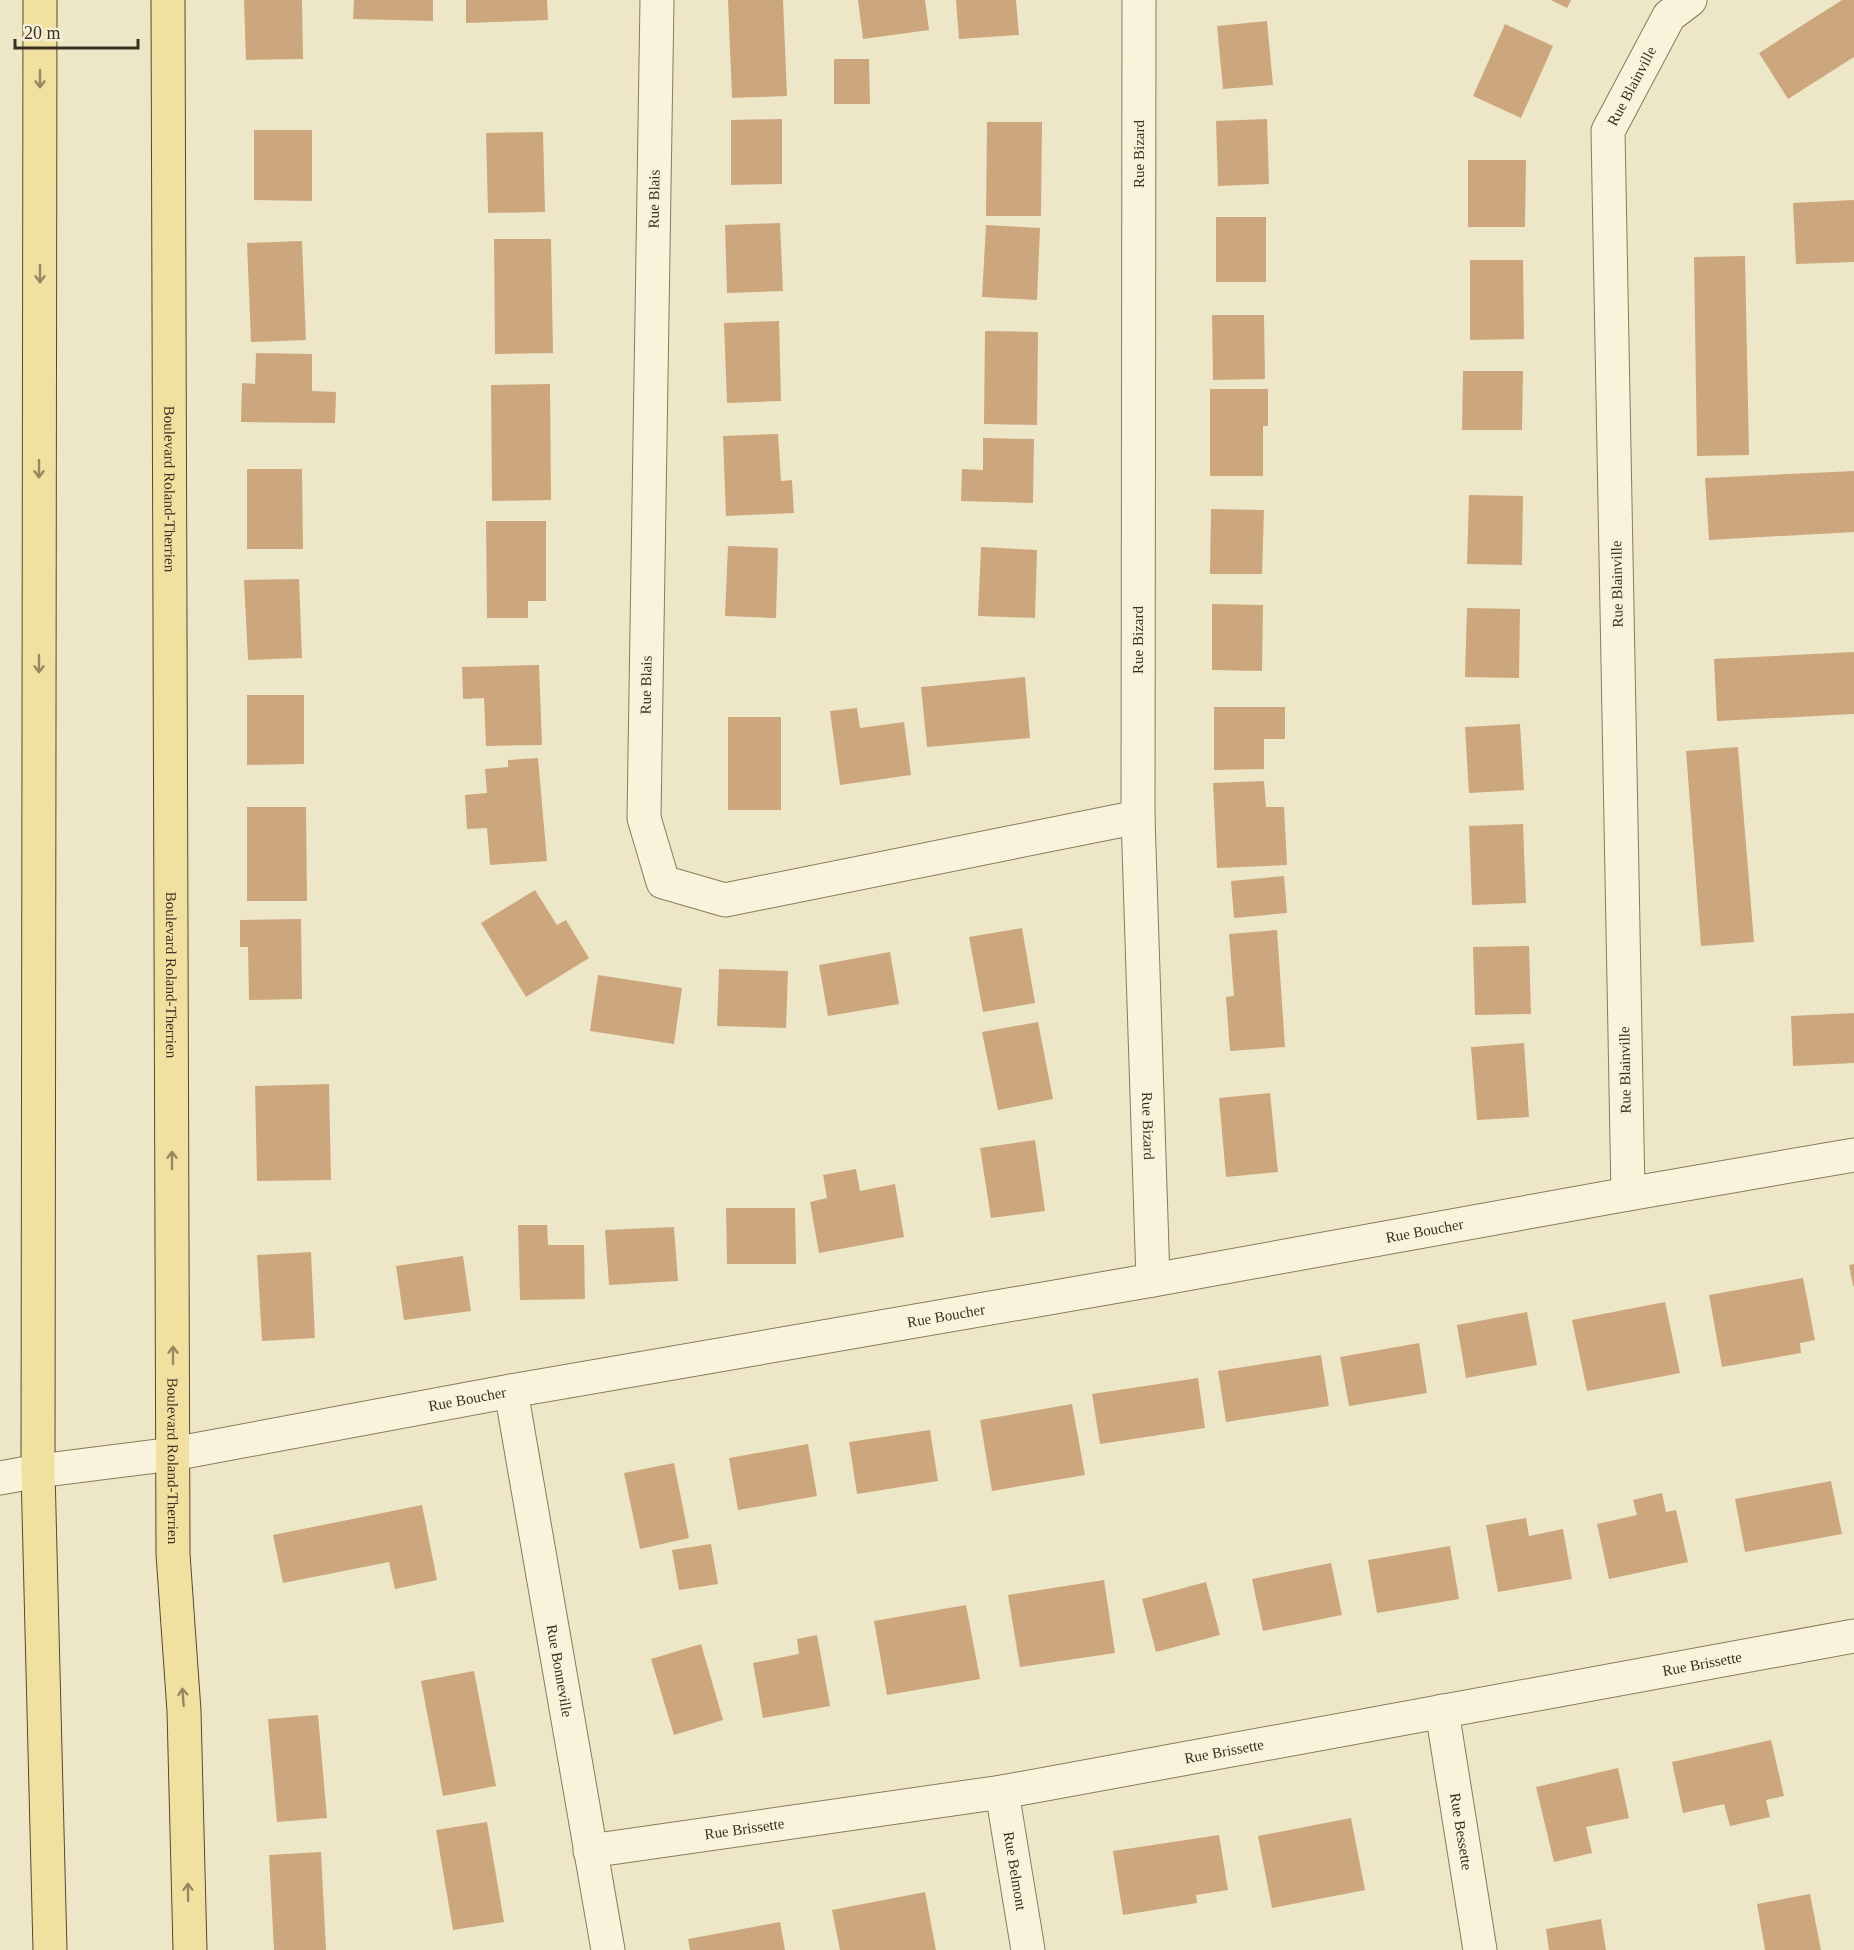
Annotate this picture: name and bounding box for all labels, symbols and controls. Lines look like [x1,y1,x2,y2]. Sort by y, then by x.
scale bar [15,12,138,50]
text: 20 m [24,23,61,43]
street label: Rue Blainville [1604,44,1659,128]
one-way arrow [34,69,46,89]
street label: Rue Bizard [1131,120,1147,188]
street label: Rue Blais [645,169,663,229]
one-way arrow [34,264,46,284]
street label: Boulevard Roland-Therrien [161,406,178,573]
one-way arrow [33,459,45,479]
street label: Rue Blainville [1608,540,1626,628]
street label: Rue Bizard [1130,606,1146,674]
one-way arrow [33,654,45,674]
street label: Rue Blais [637,655,655,715]
street label: Boulevard Roland-Therrien [163,892,179,1059]
street label: Rue Blainville [1616,1026,1634,1114]
street label: Rue Bizard [1139,1092,1157,1161]
one-way arrow [166,1150,178,1170]
street label: Rue Boucher [1384,1216,1465,1246]
street label: Rue Boucher [906,1301,986,1330]
one-way arrow [167,1345,179,1365]
street label: Boulevard Roland-Therrien [164,1378,181,1545]
street label: Rue Boucher [427,1384,507,1414]
street label: Rue Bonneville [544,1623,576,1719]
street label: Rue Brissette [1661,1649,1744,1679]
one-way arrow [177,1687,188,1707]
street label: Rue Brissette [1183,1736,1265,1766]
street label: Rue Bessette [1447,1792,1475,1872]
street label: Rue Brissette [703,1815,786,1843]
street label: Rue Belmont [1001,1830,1029,1912]
one-way arrow [183,1882,194,1902]

